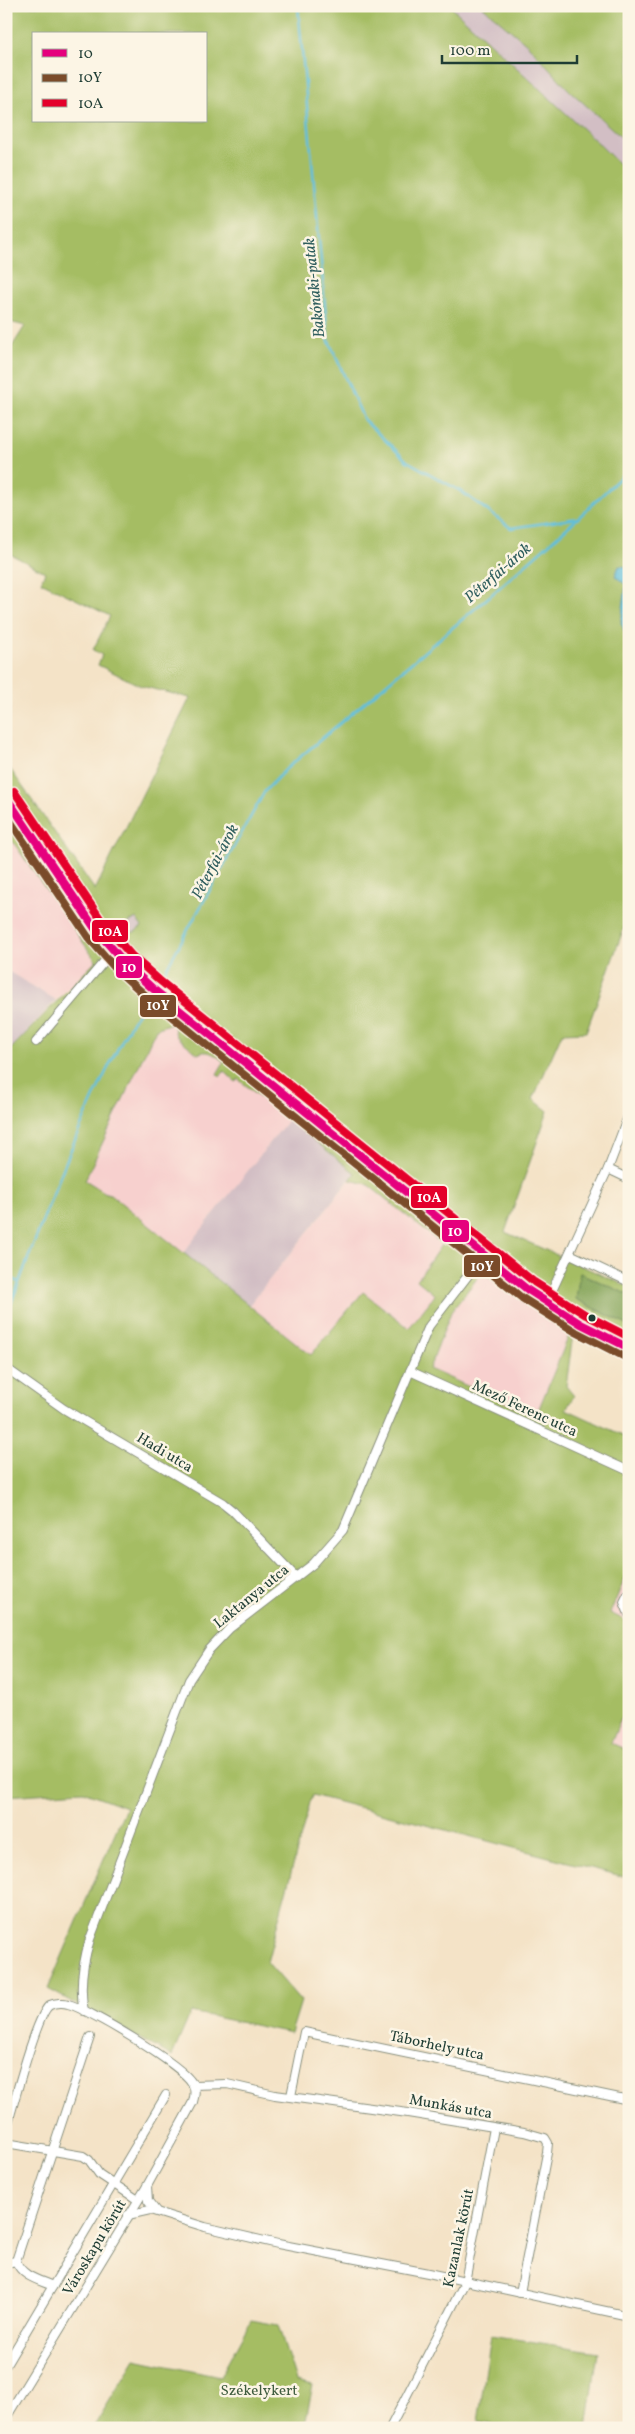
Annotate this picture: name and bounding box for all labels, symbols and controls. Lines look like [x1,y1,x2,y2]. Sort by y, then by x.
legend [32,32,208,122]
scale bar [442,32,578,64]
text: 100 m [450,41,490,62]
text: 10 [78,44,93,65]
text: 10Y [78,68,103,89]
text: 10A [78,94,104,115]
water label: Bakónaki-patak [299,236,331,339]
water label: Péterfai-árok [460,538,537,609]
water label: Péterfai-árok [187,820,245,903]
line badge: 10A [91,919,129,943]
text: 10A [98,923,122,942]
line badge: 10 [115,955,143,979]
text: 10 [122,959,136,978]
line badge: 10Y [139,994,177,1018]
text: 10Y [146,997,170,1016]
line badge: 10A [410,1185,448,1209]
text: 10A [417,1189,441,1208]
line badge: 10 [441,1219,470,1243]
text: 10 [448,1223,462,1242]
line badge: 10Y [463,1254,501,1278]
text: 10Y [470,1258,494,1277]
unlabelled marker [587,1313,597,1323]
street label: Mező Ferenc utca [468,1376,580,1443]
street label: Hadi utca [132,1428,196,1478]
street label: Laktanya utca [210,1560,294,1634]
street label: Táborhely utca [387,2026,486,2067]
street label: Munkás utca [408,2090,494,2125]
street label: Kazanlak körút [439,2187,480,2290]
street label: Városkapu körút [58,2196,132,2300]
park label: Székelykert [220,2381,298,2402]

